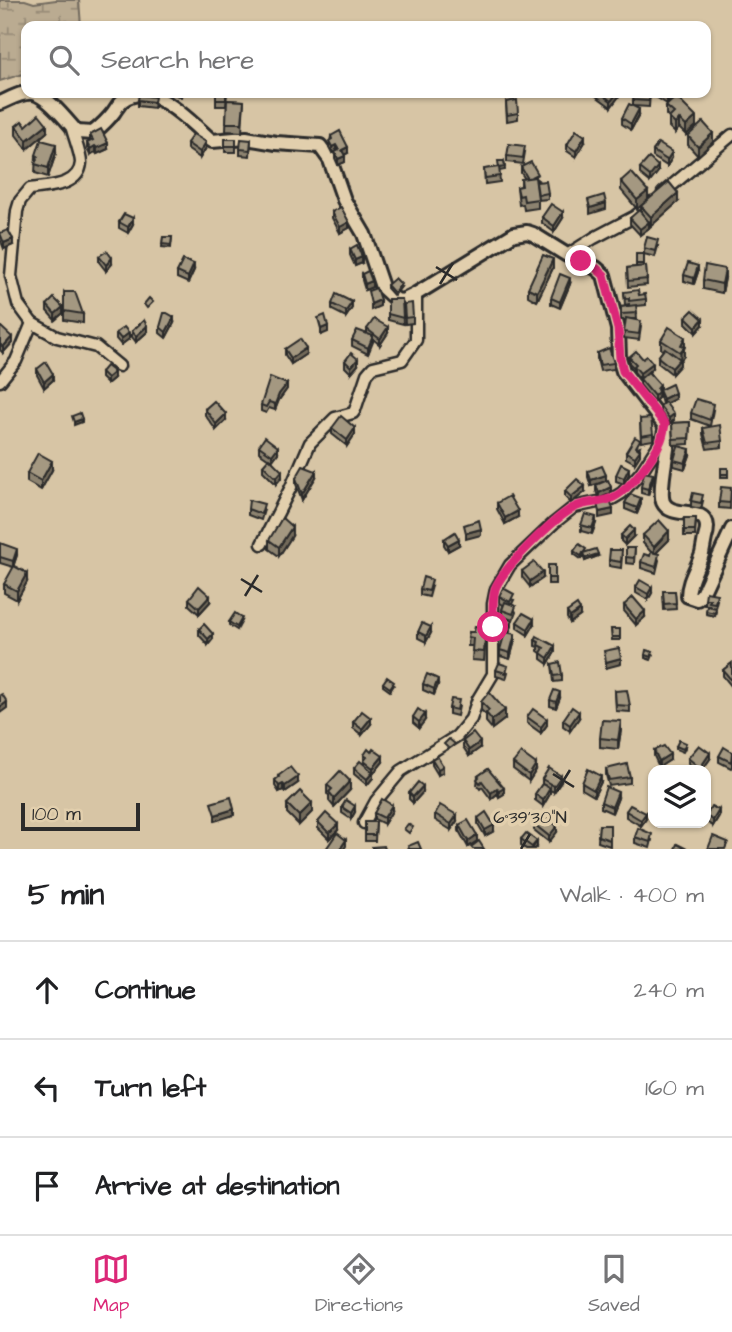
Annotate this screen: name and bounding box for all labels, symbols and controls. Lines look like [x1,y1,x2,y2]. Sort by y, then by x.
search box [21,21,711,98]
icon: search [45,41,83,79]
text: Search here [101,42,254,78]
route end [565,245,596,276]
route start [477,611,508,642]
map controls [648,765,711,828]
button: layers [648,765,711,828]
scale bar [21,800,140,832]
text: 100 m [32,801,81,828]
text: 6°39'30"N [493,805,567,830]
text: 5 min [28,874,104,916]
text: Walk · 400 m [559,879,704,911]
icon: ahead [28,971,66,1009]
text: Continue [95,972,196,1008]
text: 240 m [634,974,704,1006]
icon: left [28,1069,66,1107]
text: Turn left [95,1070,206,1106]
text: 160 m [645,1072,704,1104]
icon: arrive [28,1167,66,1205]
text: Arrive at destination [95,1168,340,1204]
tab: Map [92,1250,130,1319]
tab: Directions [315,1250,403,1319]
tab: Saved [588,1250,640,1319]

